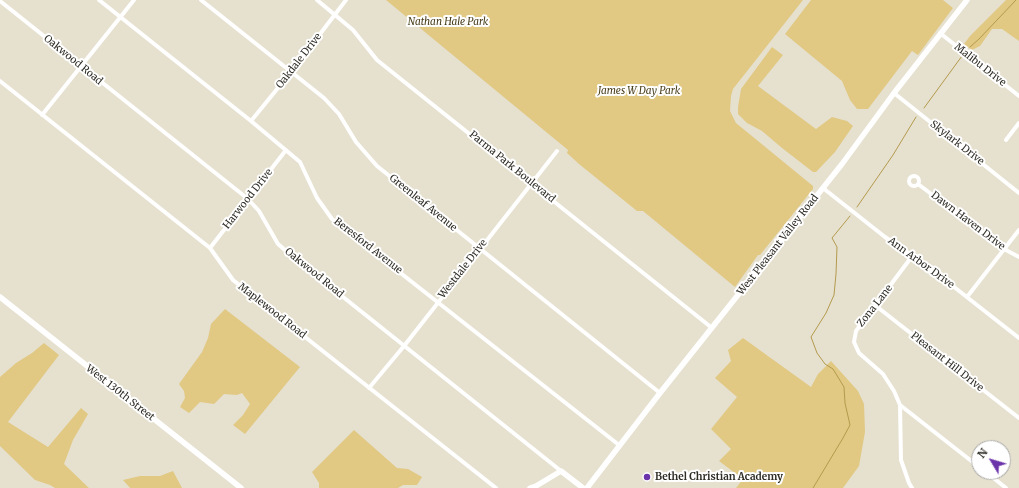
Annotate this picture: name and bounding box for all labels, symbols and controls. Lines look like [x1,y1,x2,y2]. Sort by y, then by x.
park label: Nathan Hale Park [408,16,488,28]
street label: Oakdale Drive [274,31,324,91]
street label: Oakwood Road [41,33,105,87]
street label: Malibu Drive [952,41,1008,89]
park label: James W Day Park [598,85,680,97]
street label: Skylark Drive [928,118,986,168]
street label: Parma Park Boulevard [467,129,557,205]
street label: Harwood Drive [221,167,275,231]
street label: Greenleaf Avenue [387,172,459,234]
street label: Dawn Haven Drive [929,189,1007,253]
street label: West Pleasant Valley Road [735,192,821,298]
street label: Beresford Avenue [331,216,405,276]
street label: Ann Arbor Drive [886,235,956,291]
street label: Westdale Drive [436,237,490,301]
street label: Oakwood Road [282,246,346,300]
street label: Maplewood Road [236,281,308,341]
street label: Zona Lane [855,282,895,330]
street label: Pleasant Hill Drive [908,330,986,394]
street label: West 130th Street [83,362,157,424]
north arrow [971,440,1011,480]
text: N [974,445,991,461]
place label: Bethel Christian Academy [655,471,783,483]
marker: Bethel Christian Academy [642,472,652,482]

